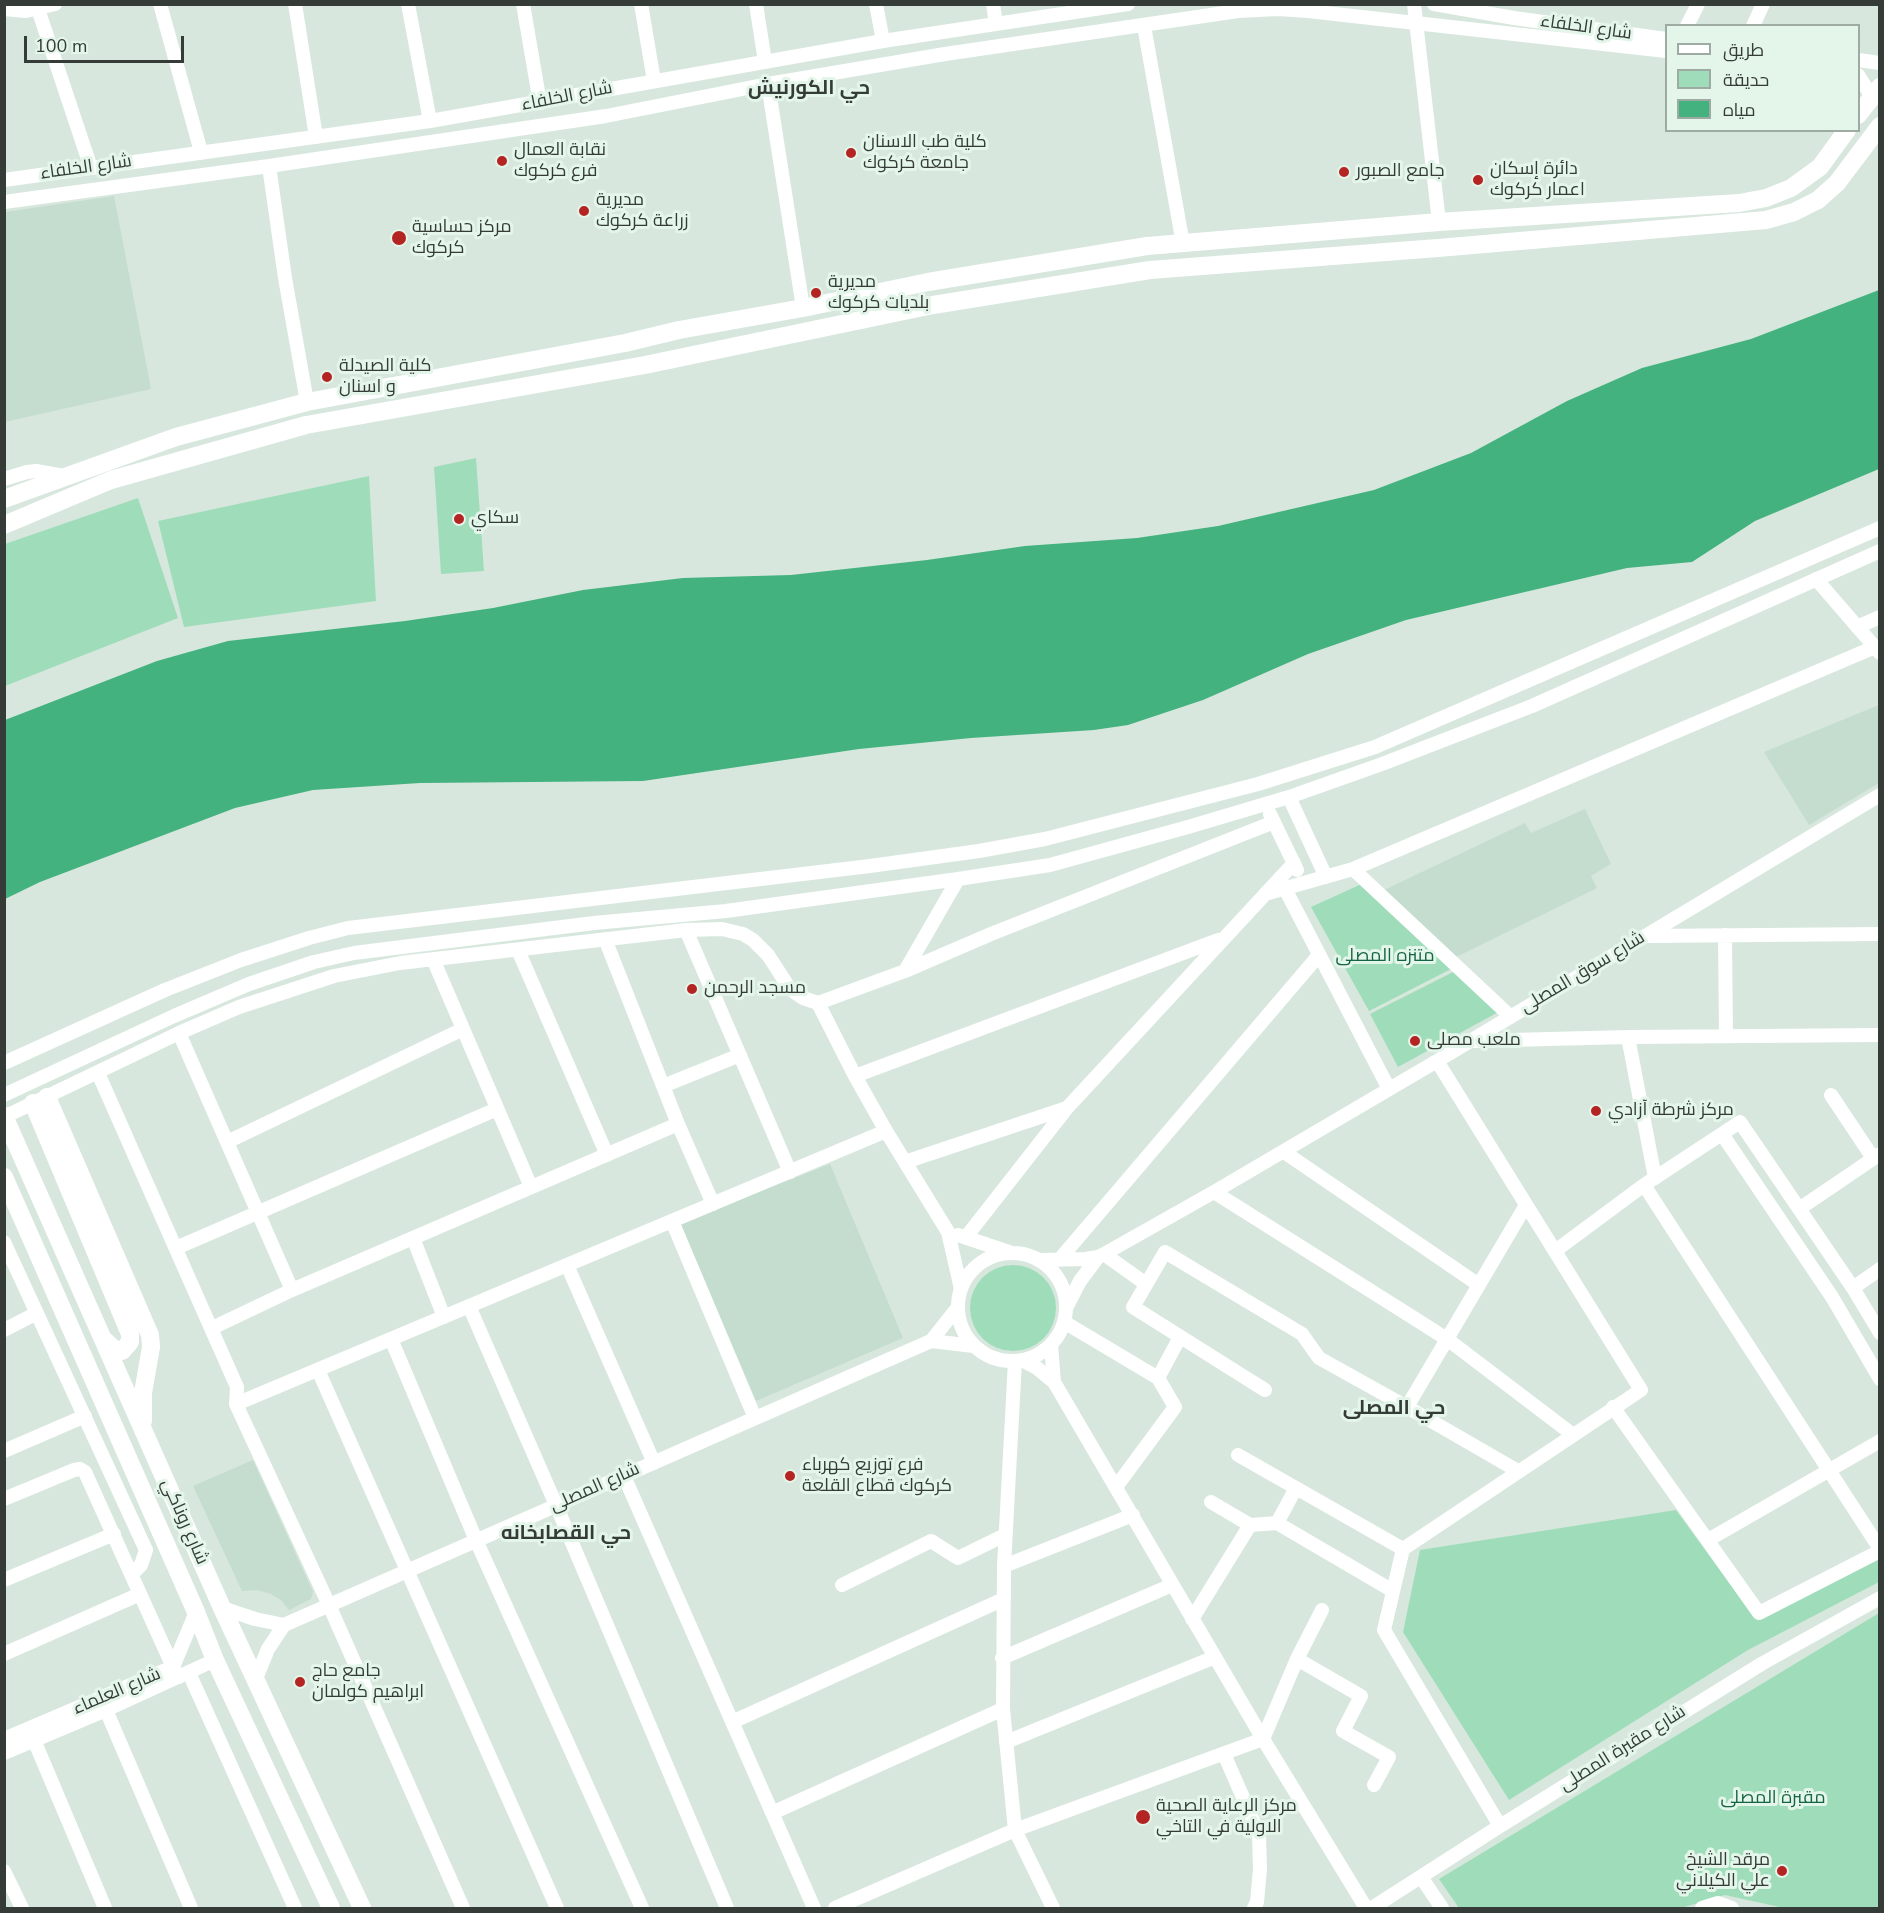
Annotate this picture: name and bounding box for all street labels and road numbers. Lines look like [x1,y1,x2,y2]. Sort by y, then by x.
street label: شارع الخلفاء [1539,11,1633,45]
street label: شارع الخلفاء [520,78,614,116]
street label: شارع الخلفاء [39,151,133,185]
street label: شارع سوق المصلى [1517,927,1649,1019]
street label: شارع المصلى [547,1459,643,1517]
street label: شارع روناكي [156,1476,212,1568]
street label: شارع العلماء [70,1664,164,1720]
street label: شارع مقبرة المصلى [1556,1702,1690,1796]

